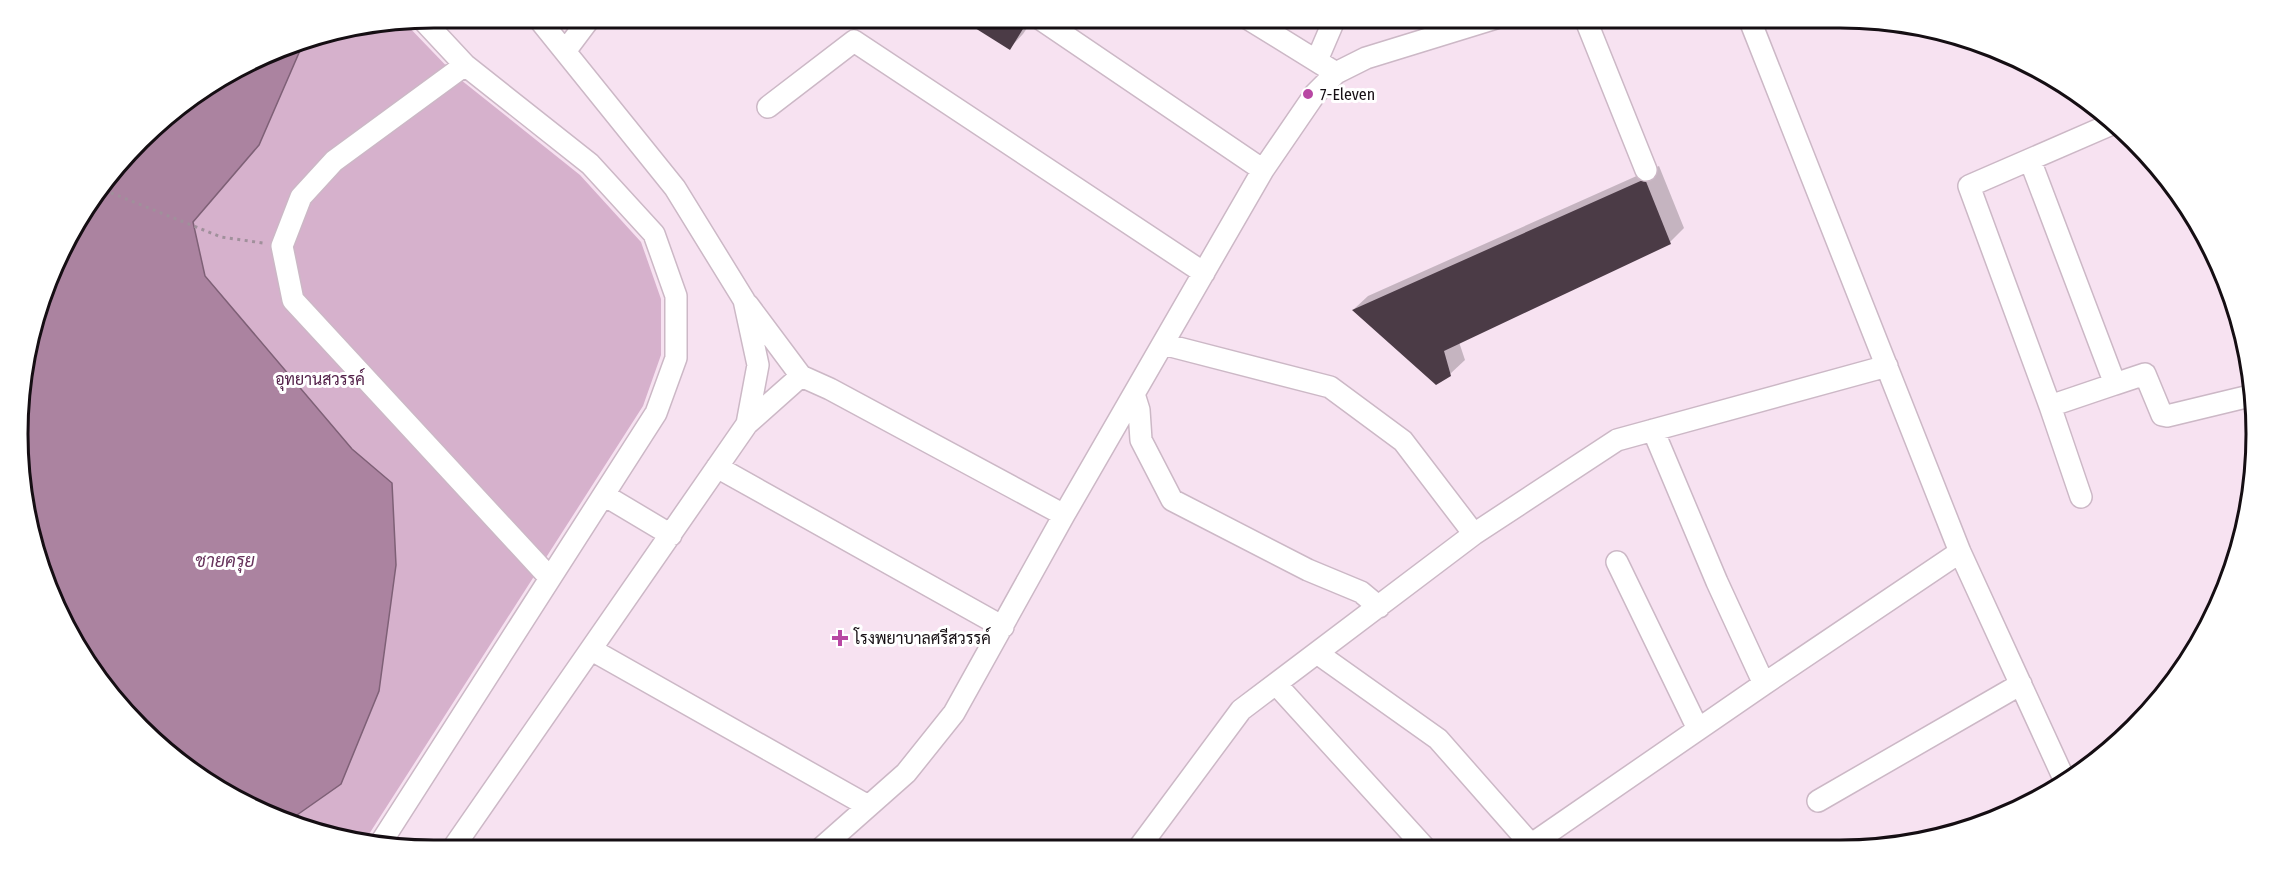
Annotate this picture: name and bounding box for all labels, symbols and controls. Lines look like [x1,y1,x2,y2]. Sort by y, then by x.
place label: 7-Eleven [1320,85,1375,104]
marker: 7-Eleven [1301,87,1315,101]
park label: อุทยานสวรรค์ [275,367,365,391]
water label: ชายครุย [195,550,255,573]
place label: โรงพยาบาลศรีสวรรค์ [853,626,991,648]
marker: โรงพยาบาลศรีสวรรค์ [831,629,849,647]

